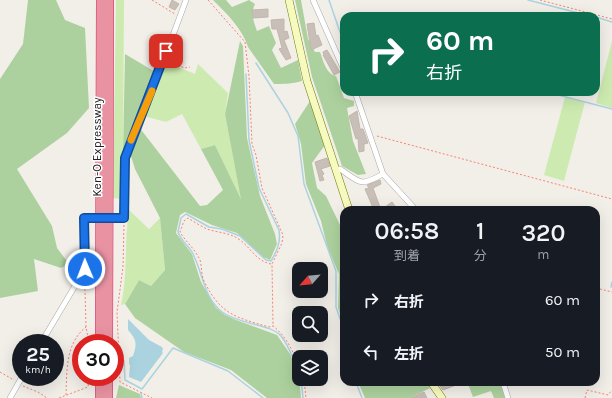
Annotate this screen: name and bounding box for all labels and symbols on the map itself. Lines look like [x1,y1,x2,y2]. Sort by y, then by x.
pin [149,34,183,68]
street label: Ken-O Expressway [90,97,104,197]
position arrow [64,248,106,290]
north arrow [292,262,328,298]
speed limit sign: 30 [72,334,124,386]

